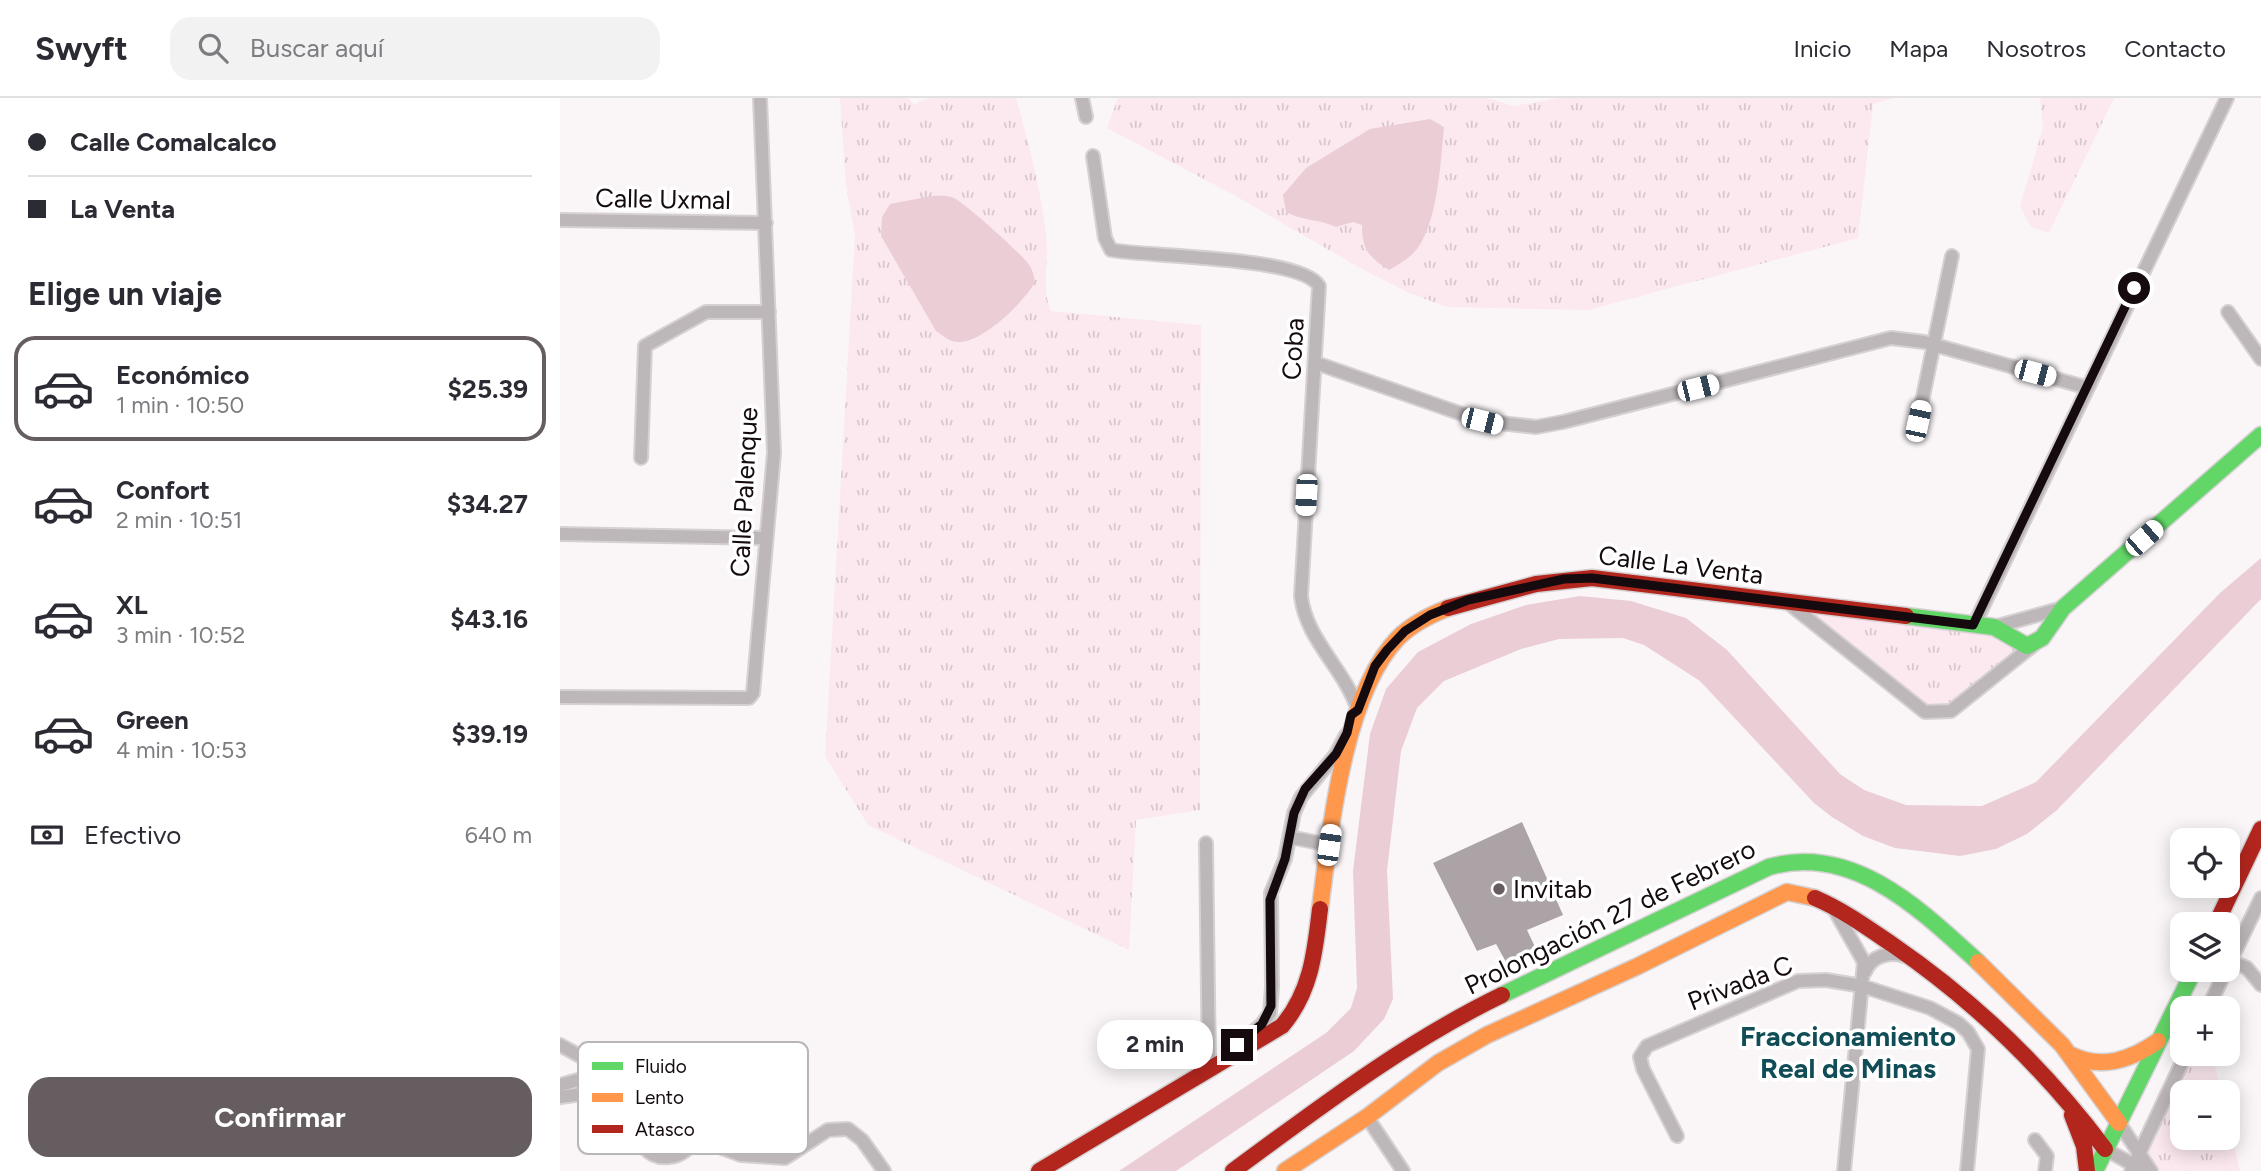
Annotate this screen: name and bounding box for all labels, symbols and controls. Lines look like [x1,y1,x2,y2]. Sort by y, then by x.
search box [170,17,660,80]
text: Swyft [35,29,128,68]
icon: search [194,29,232,67]
text: Buscar aquí [250,32,384,64]
text: Inicio [1793,34,1851,63]
text: Mapa [1889,34,1948,63]
text: Nosotros [1986,34,2086,63]
text: Contacto [2124,34,2226,63]
text: Calle Comalcalco [70,126,277,158]
street label: Calle Uxmal [595,182,731,216]
text: La Venta [70,193,175,225]
route start [2118,272,2150,304]
text: Elige un viaje [28,275,222,313]
street label: Coba [1275,317,1311,381]
icon: car [32,357,95,420]
car [2012,357,2059,389]
text: Económico [116,359,249,391]
text: $25.39 [447,373,528,405]
car [1676,373,1721,403]
text: 1 min · 10:50 [116,391,244,419]
car [1904,398,1933,444]
street label: Calle Palenque [724,406,764,578]
car [1460,406,1505,436]
icon: car [32,472,95,535]
car [1295,473,1318,517]
text: Confort [116,474,210,506]
text: $34.27 [447,488,528,520]
text: 2 min · 10:51 [116,506,242,534]
car [2122,516,2167,560]
street label: Calle La Venta [1597,539,1765,591]
icon: car [32,587,95,650]
text: XL [116,589,148,621]
text: $43.16 [450,603,528,635]
text: 3 min · 10:52 [116,621,245,649]
icon: car [32,702,95,765]
text: Green [116,704,189,736]
text: $39.19 [452,718,528,750]
text: 4 min · 10:53 [116,736,247,764]
icon: cash [28,816,66,854]
text: Efectivo [84,819,181,851]
text: 640 m [465,821,532,849]
car [1316,823,1343,867]
map controls [2170,828,2240,1150]
button: locate [2170,828,2240,898]
street label: Prolongación 27 de Febrero [1459,833,1761,1001]
place label: Invitab [1513,873,1592,905]
marker: Invitab [1491,881,1507,897]
button: layers [2170,912,2240,982]
street label: Privada C [1683,948,1797,1018]
button: + [2170,996,2240,1066]
district label: Fraccionamiento Real de Minas [1740,1019,1956,1085]
callout: 2 min [1097,1020,1212,1070]
route end [1221,1029,1253,1061]
text: 2 min [1126,1030,1184,1058]
legend [578,1042,808,1154]
text: Fluido [635,1055,687,1078]
button: Confirmar [28,1077,532,1157]
button: − [2170,1080,2240,1150]
text: Lento [635,1086,684,1109]
text: Atasco [635,1118,695,1141]

